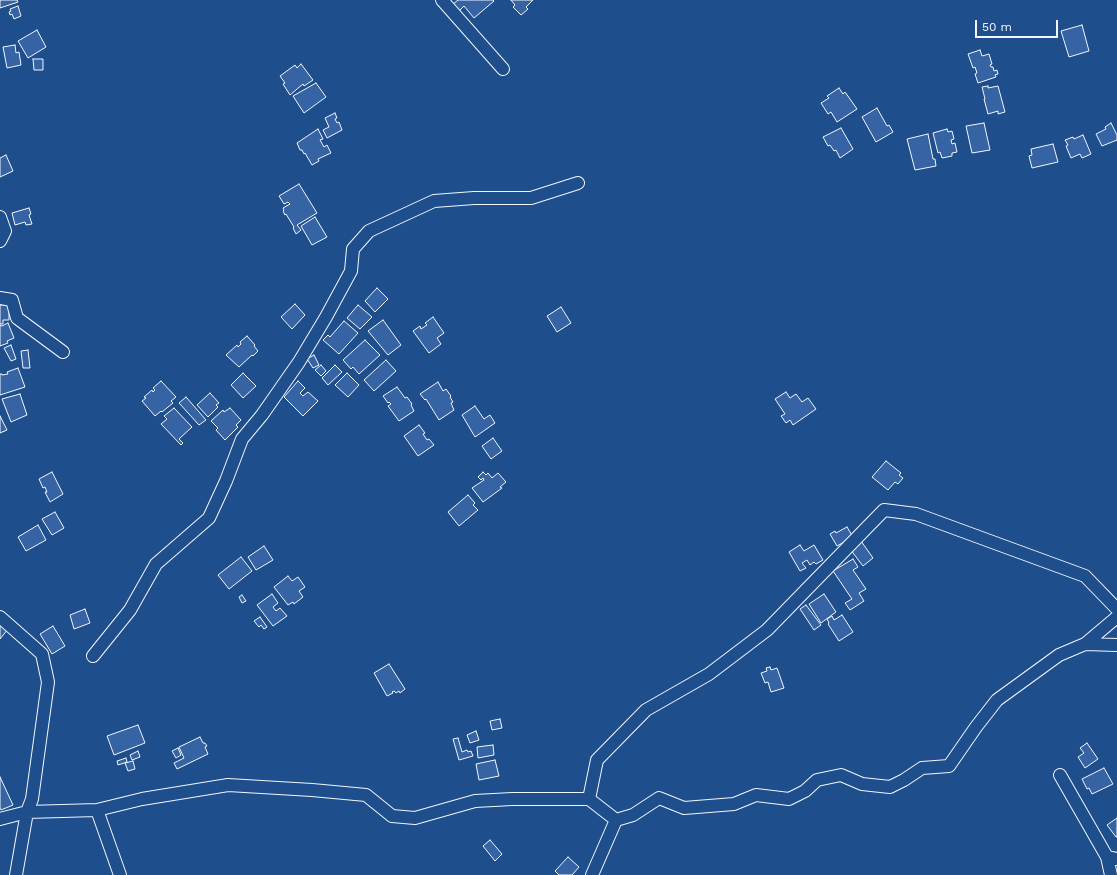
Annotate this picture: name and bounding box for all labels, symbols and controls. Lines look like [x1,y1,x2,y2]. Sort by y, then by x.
scale bar [977,12,1060,38]
text: 50 m [982,20,1012,34]

